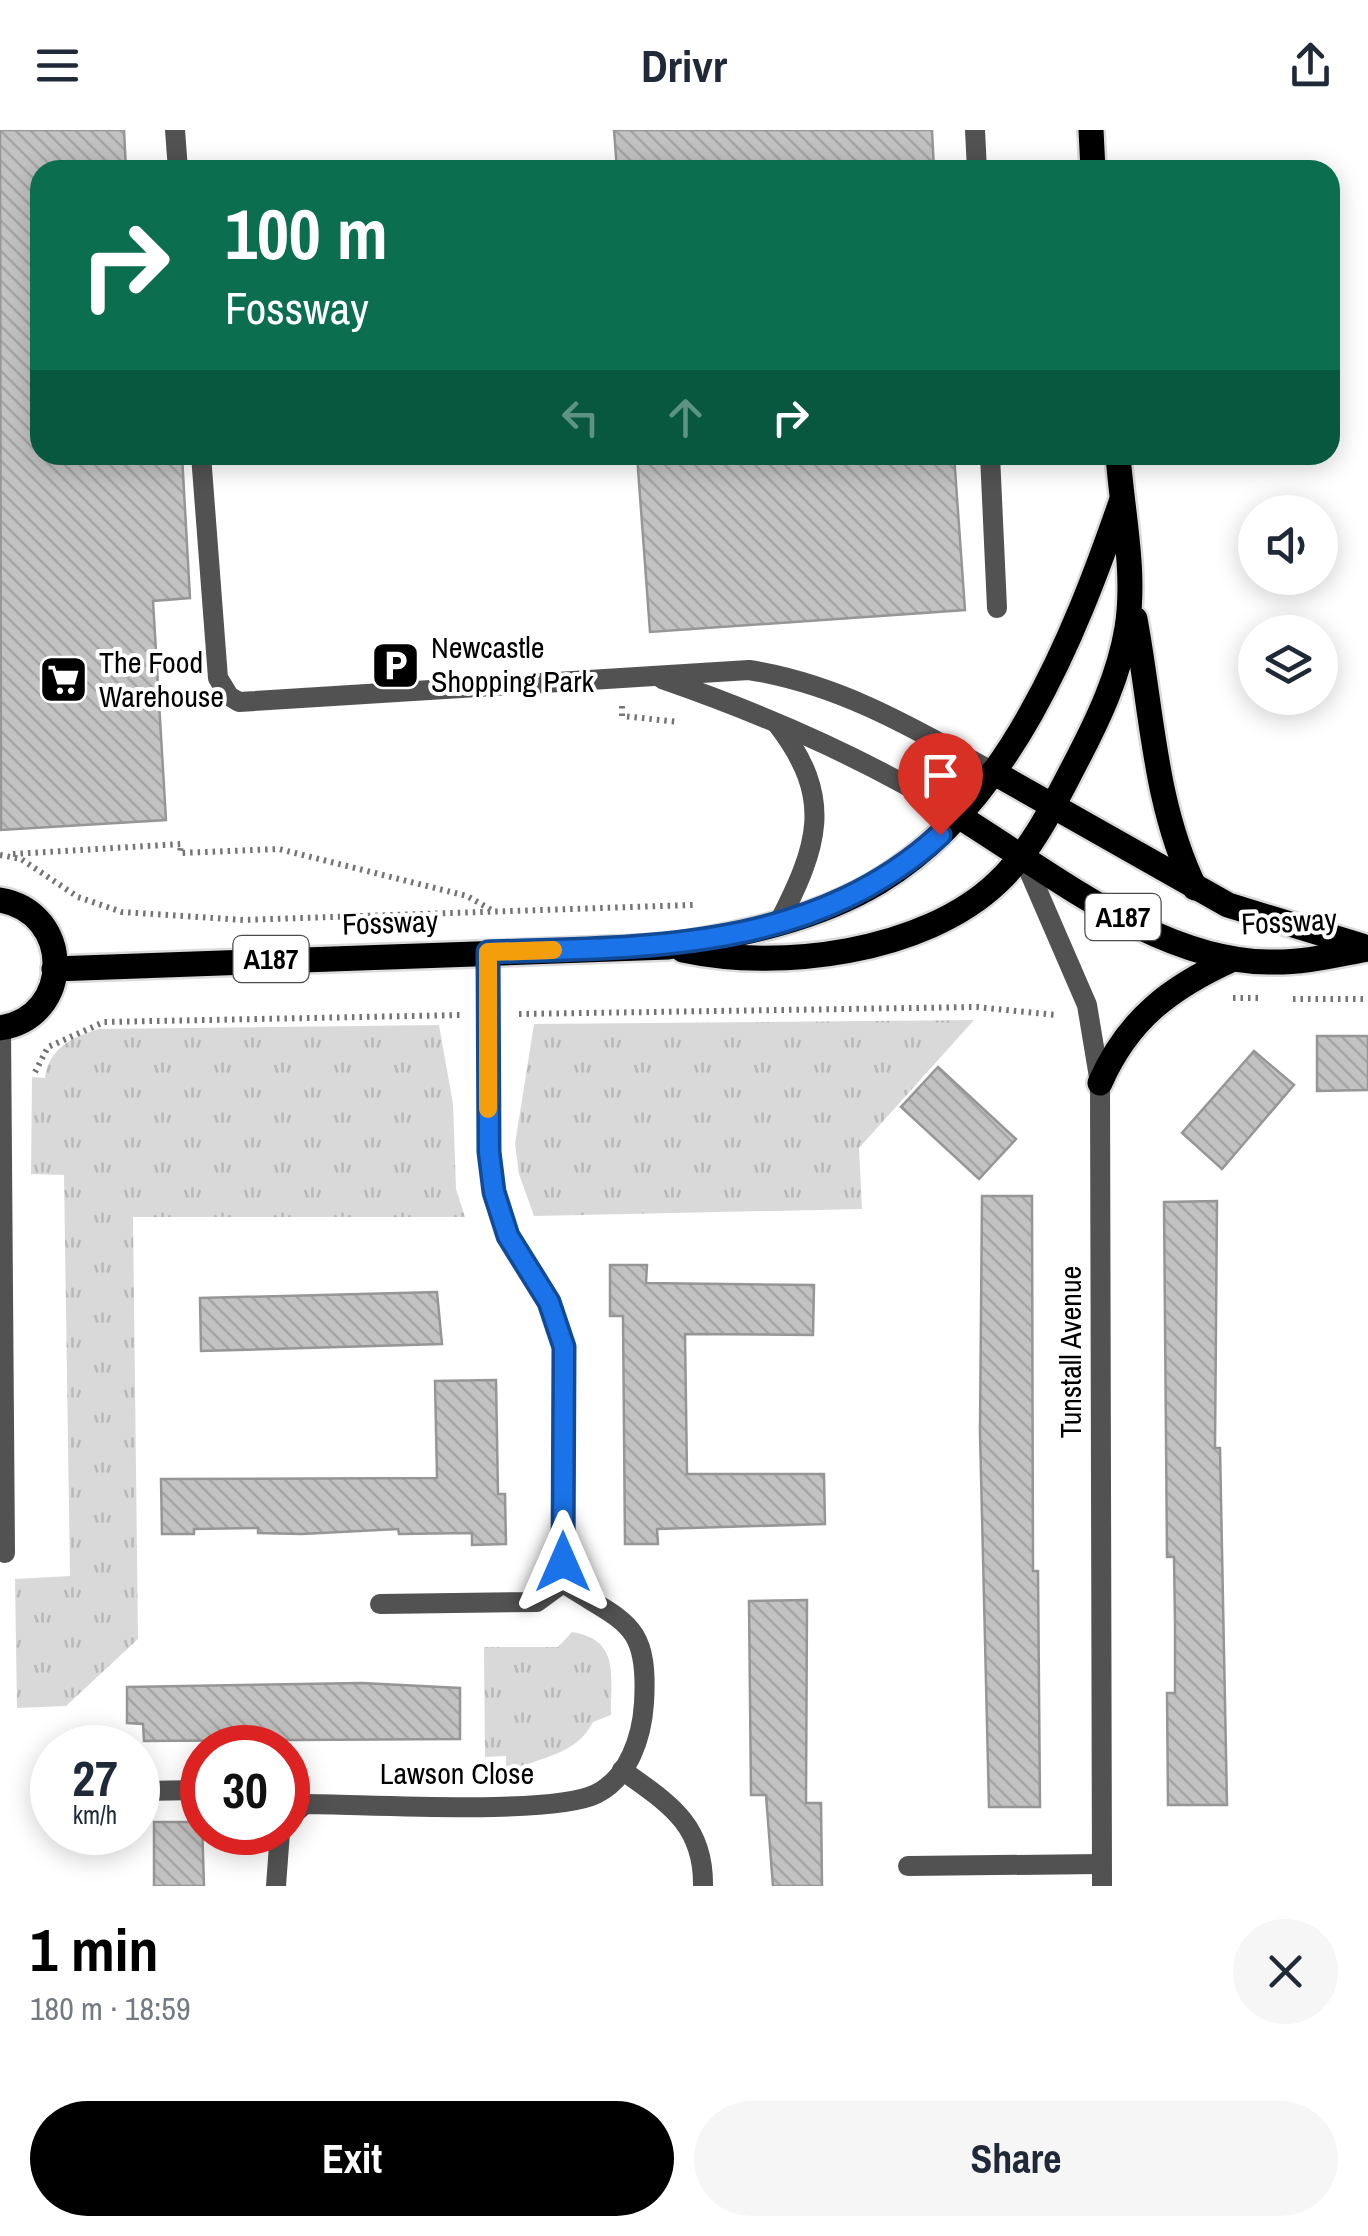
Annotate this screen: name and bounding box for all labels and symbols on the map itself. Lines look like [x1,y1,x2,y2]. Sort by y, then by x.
place label: Newcastle Shopping Park [431,627,594,701]
parking icon: Newcastle Shopping Park [370,639,422,691]
place label: The Food Warehouse [99,642,224,716]
supermarket icon: The Food Warehouse [38,654,90,706]
pin [898,733,983,836]
road number: A187 [1086,894,1160,940]
street label: Fossway [1240,898,1339,943]
street label: Fossway [341,900,439,944]
road number: A187 [234,936,308,982]
street label: Tunstall Avenue [1050,1266,1090,1438]
position arrow [511,1510,615,1614]
speed limit sign: 30 [180,1725,310,1855]
street label: Lawson Close [380,1753,534,1793]

